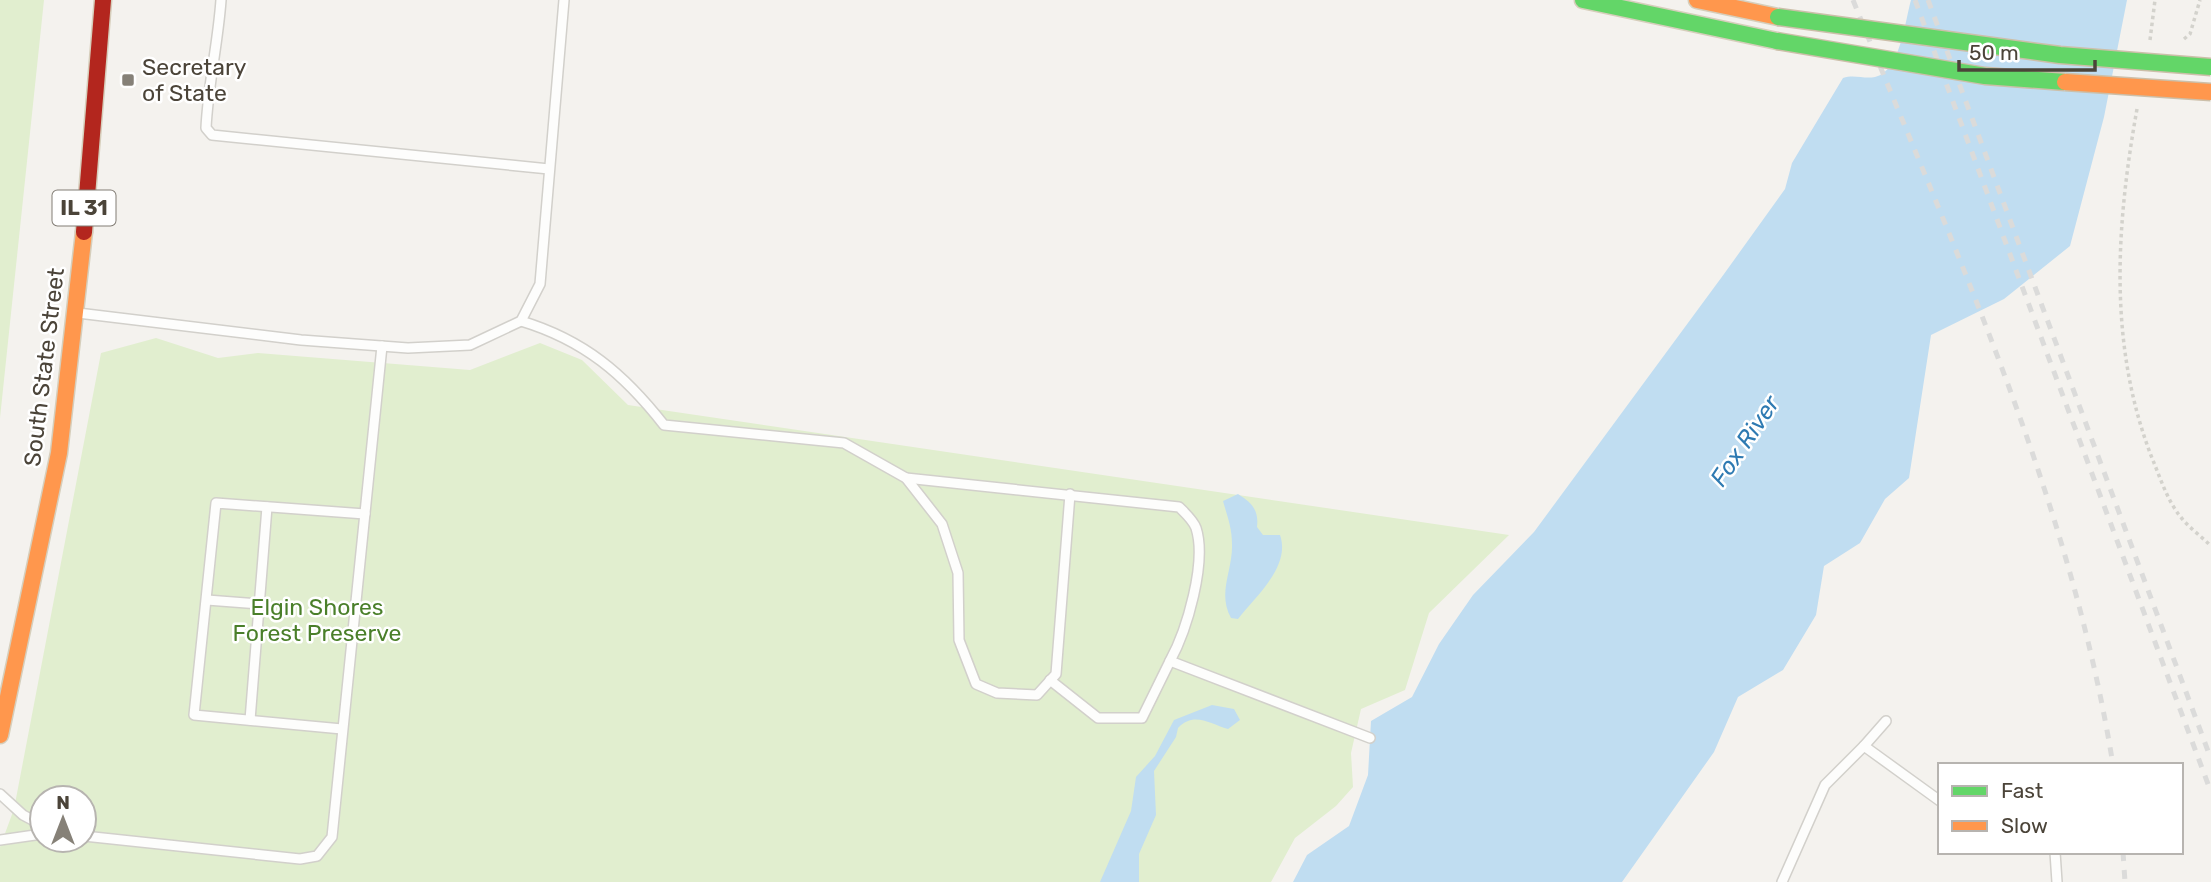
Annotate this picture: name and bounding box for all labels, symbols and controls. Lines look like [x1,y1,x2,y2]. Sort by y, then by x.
scale bar [1959,28,2096,72]
text: 50 m [1969,40,2019,65]
place label: Secretary of State [142,53,247,107]
marker: Secretary of State [120,72,136,88]
road number: IL 31 [52,190,116,226]
street label: South State Street [18,266,70,468]
water label: Fox River [1705,390,1786,492]
park label: Elgin Shores Forest Preserve [233,593,401,647]
legend [1938,763,2183,854]
text: Fast [2001,778,2043,803]
north arrow [28,784,98,854]
text: N [56,791,70,814]
text: Slow [2001,813,2048,838]

